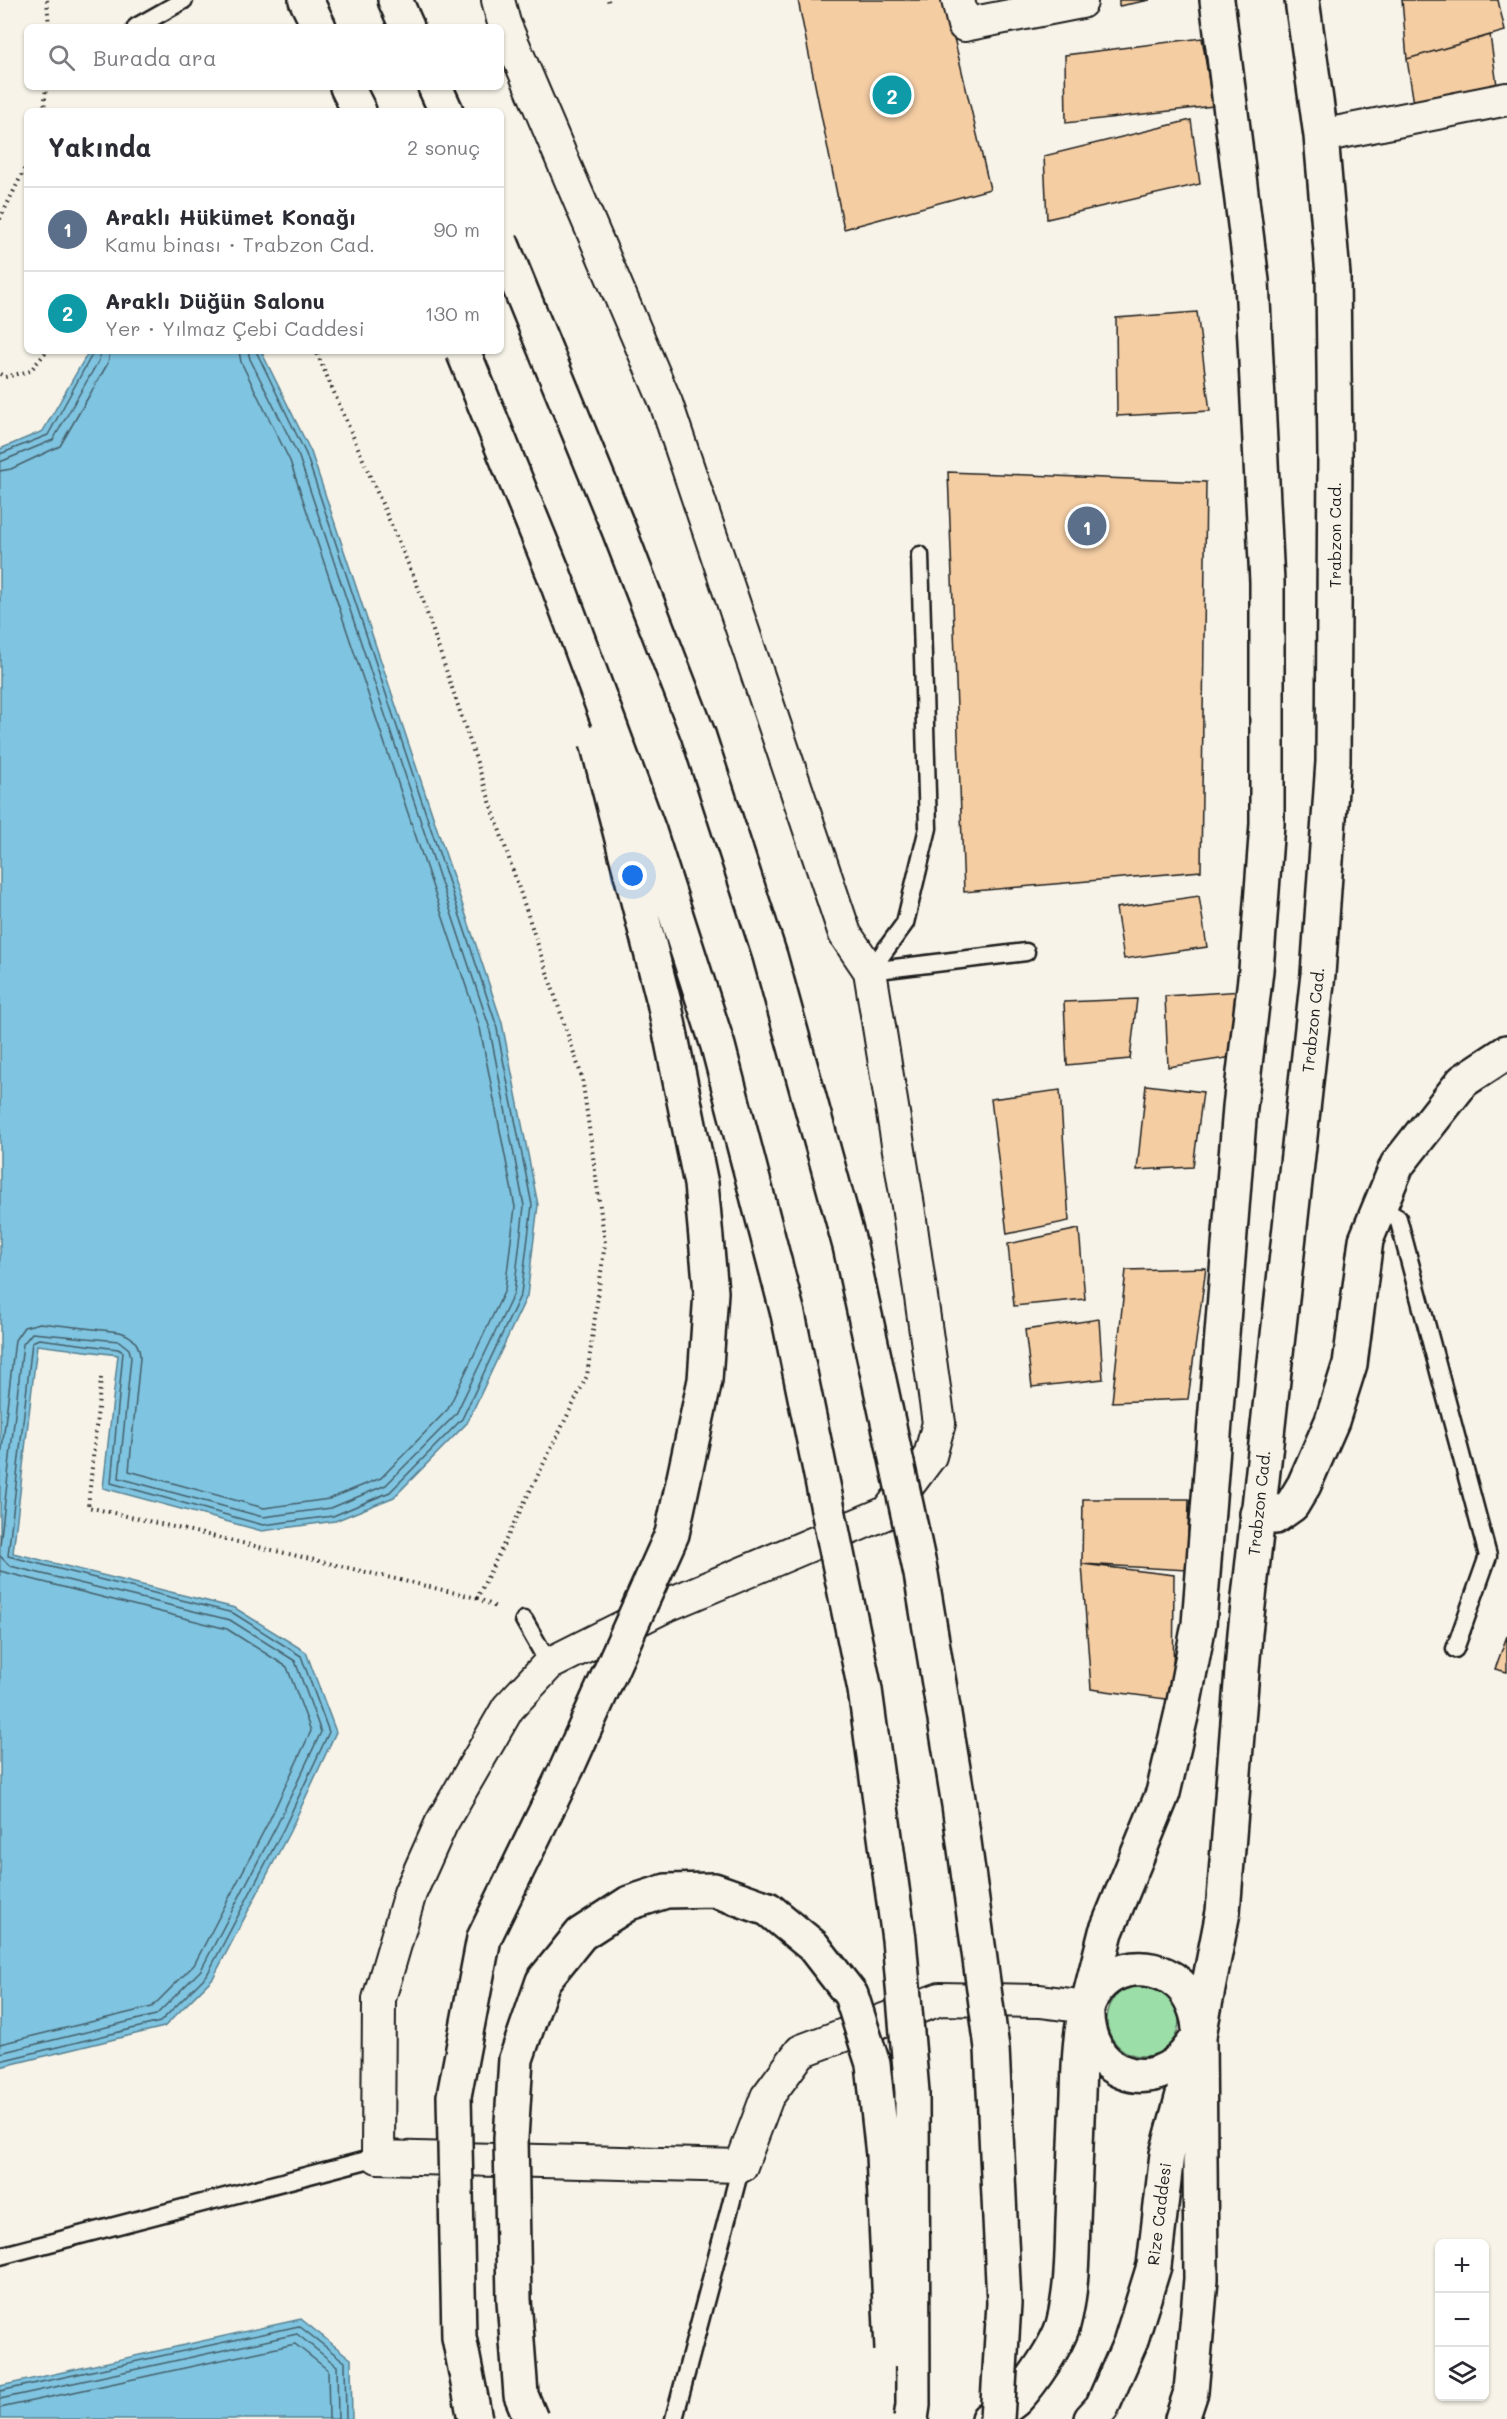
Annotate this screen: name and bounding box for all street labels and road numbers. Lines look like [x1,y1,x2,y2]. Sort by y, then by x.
street label: Trabzon Cad. [1324,482,1345,588]
street label: Trabzon Cad. [1297,966,1328,1074]
street label: Trabzon Cad. [1243,1449,1274,1557]
street label: Rize Caddesi [1142,2161,1175,2267]

